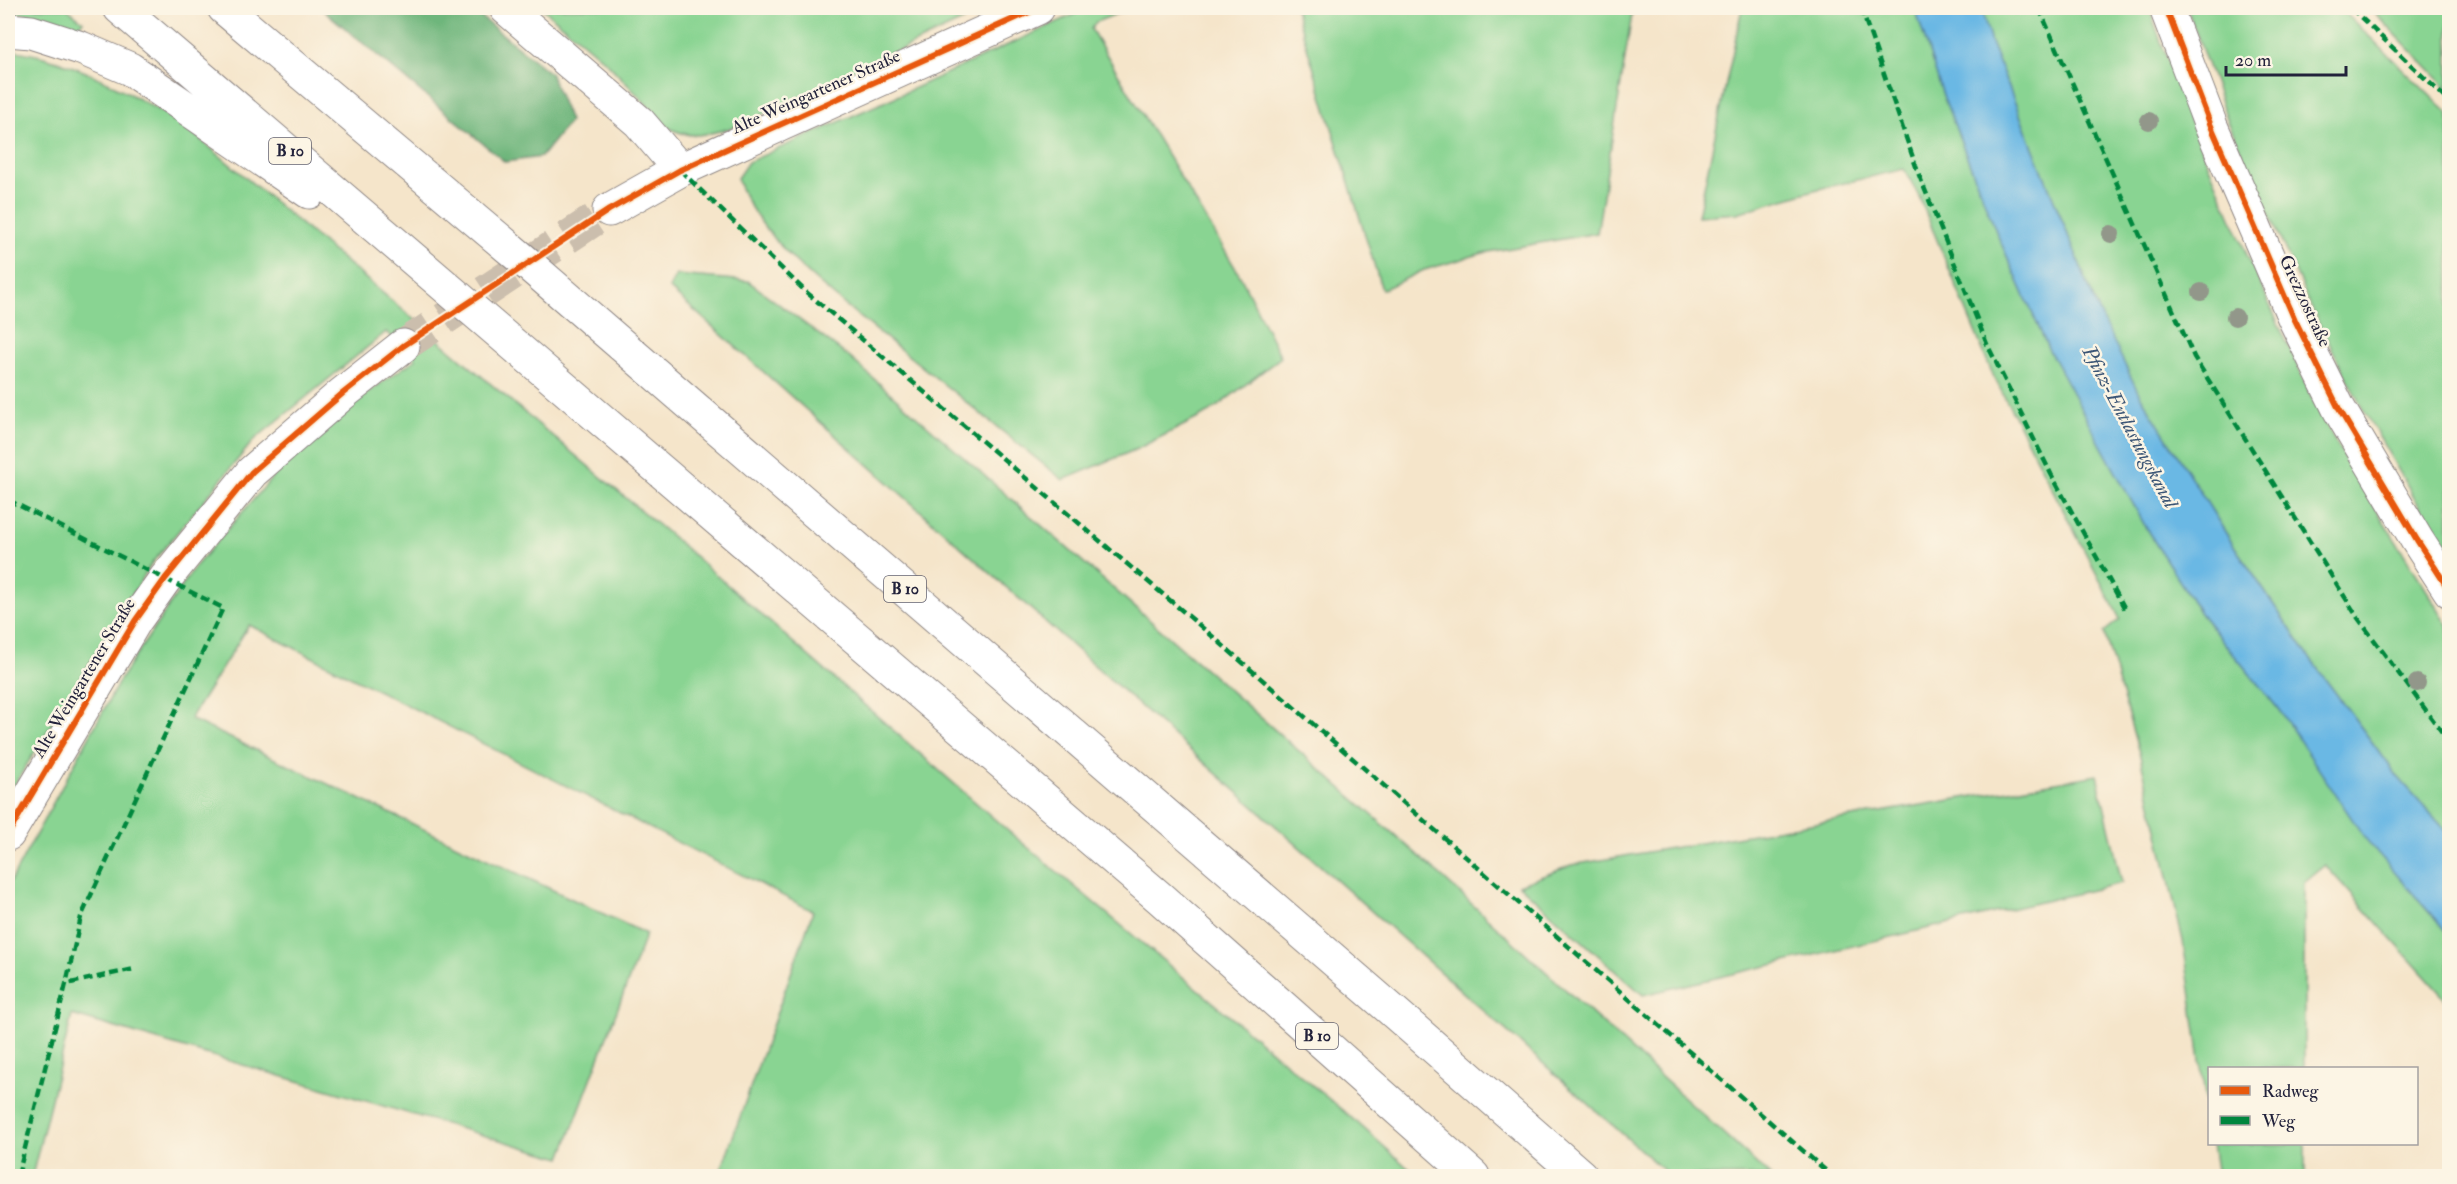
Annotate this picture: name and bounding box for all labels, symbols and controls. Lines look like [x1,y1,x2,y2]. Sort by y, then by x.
scale bar [2226,39,2346,77]
street label: Alte Weingartener Straße [727,44,904,140]
text: 20 m [2235,49,2271,72]
road number: B 10 [269,138,311,164]
street label: Grezzostraße [2274,251,2336,351]
water label: Pfinz-Entlastungskanal [2076,341,2184,514]
road number: B 10 [884,576,926,602]
street label: Alte Weingartener Straße [27,594,141,763]
road number: B 10 [1296,1023,1338,1049]
legend [2208,1067,2418,1145]
text: Radweg [2262,1080,2320,1103]
text: Weg [2261,1110,2296,1133]

